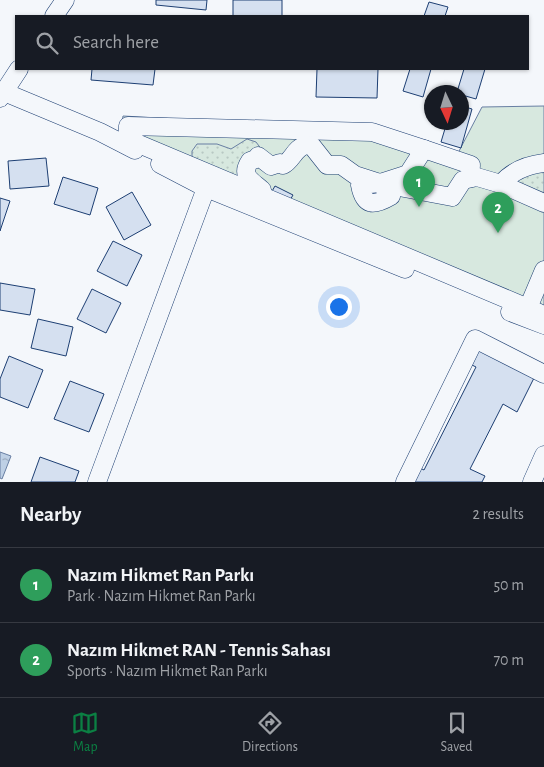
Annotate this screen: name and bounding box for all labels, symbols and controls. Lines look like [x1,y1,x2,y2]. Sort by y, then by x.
search box [15,15,529,70]
icon: search [33,29,61,57]
text: Search here [73,33,159,52]
north arrow [424,85,469,130]
pin: 1 [403,166,435,207]
pin: 2 [482,192,514,233]
your location [326,294,352,320]
text: Nearby [20,504,81,525]
text: 2 results [472,506,524,522]
text: Nazım Hikmet Ran Parkı [67,566,254,585]
text: 1 [33,577,39,593]
text: 50 m [493,577,524,593]
text: Park · Nazım Hikmet Ran Parkı [67,588,256,604]
text: Nazım Hikmet RAN - Tennis Sahası [67,641,331,660]
text: 2 [32,652,40,668]
text: 70 m [493,652,524,668]
text: Sports · Nazım Hikmet Ran Parkı [67,663,268,679]
tab: Map [71,709,99,756]
tab: Directions [242,709,298,756]
tab: Saved [441,709,473,756]

